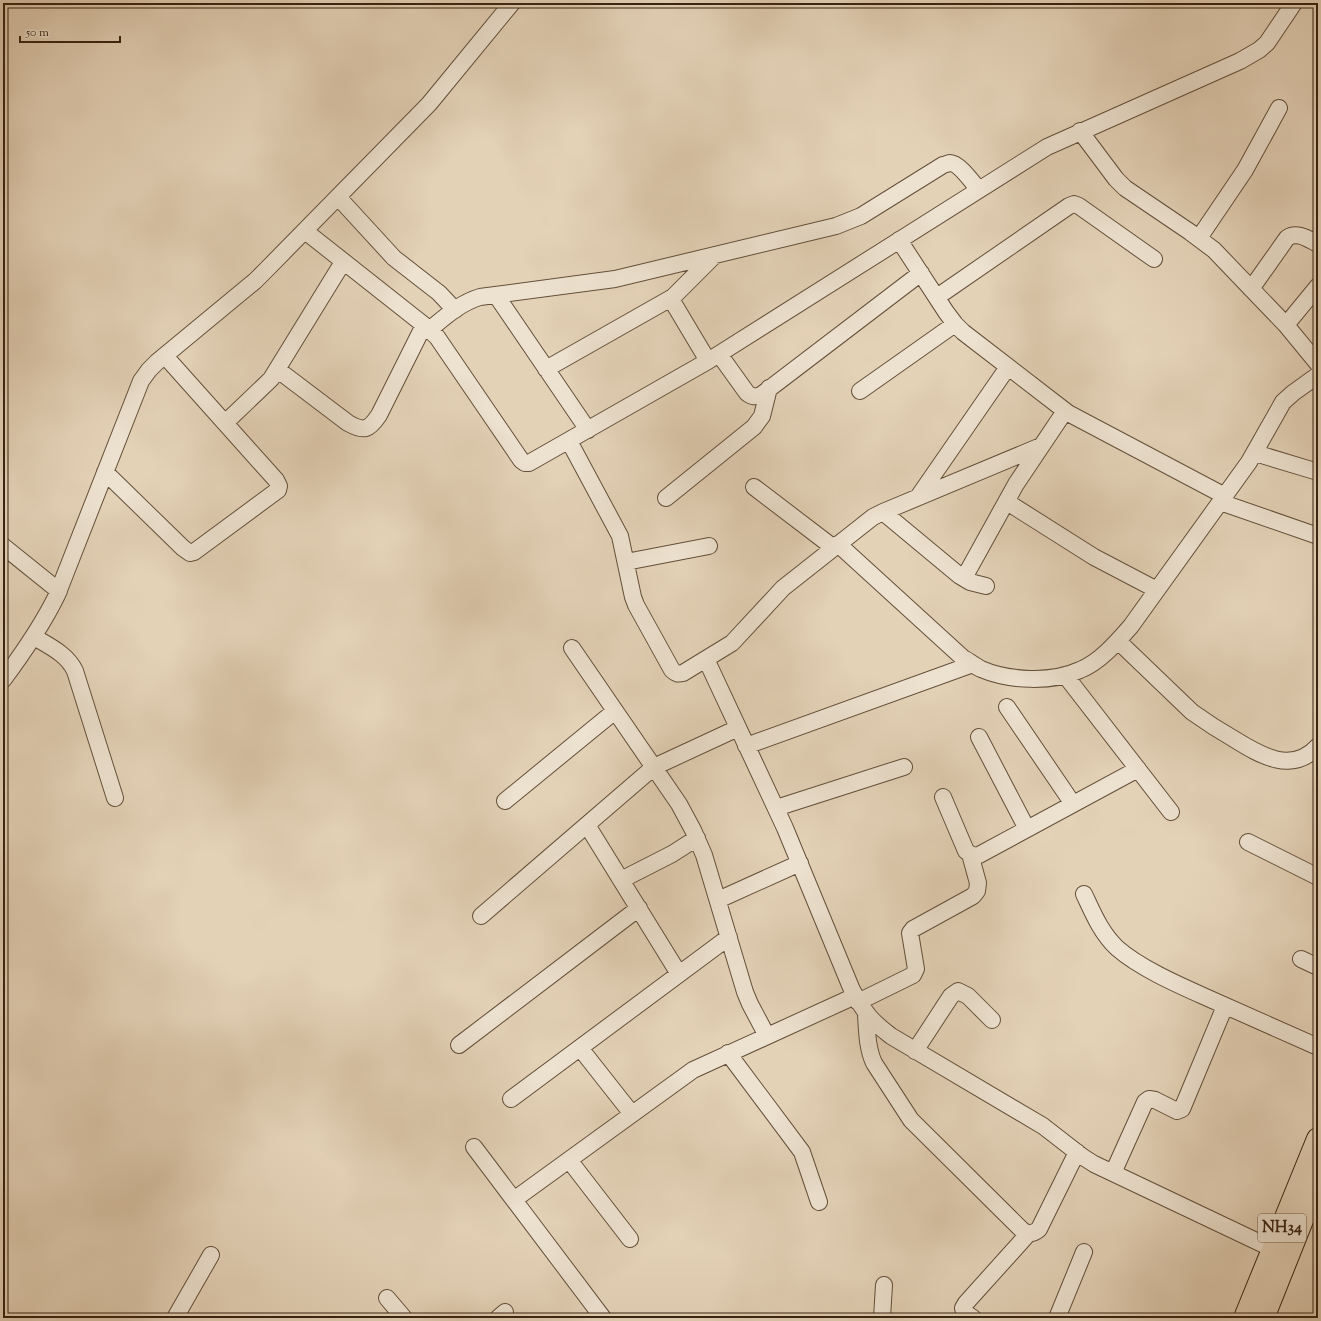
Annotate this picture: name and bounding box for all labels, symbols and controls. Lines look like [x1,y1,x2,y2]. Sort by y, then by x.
scale bar [20,18,120,44]
text: 50 m [25,24,49,42]
road number: NH34 [1258,1214,1306,1242]

